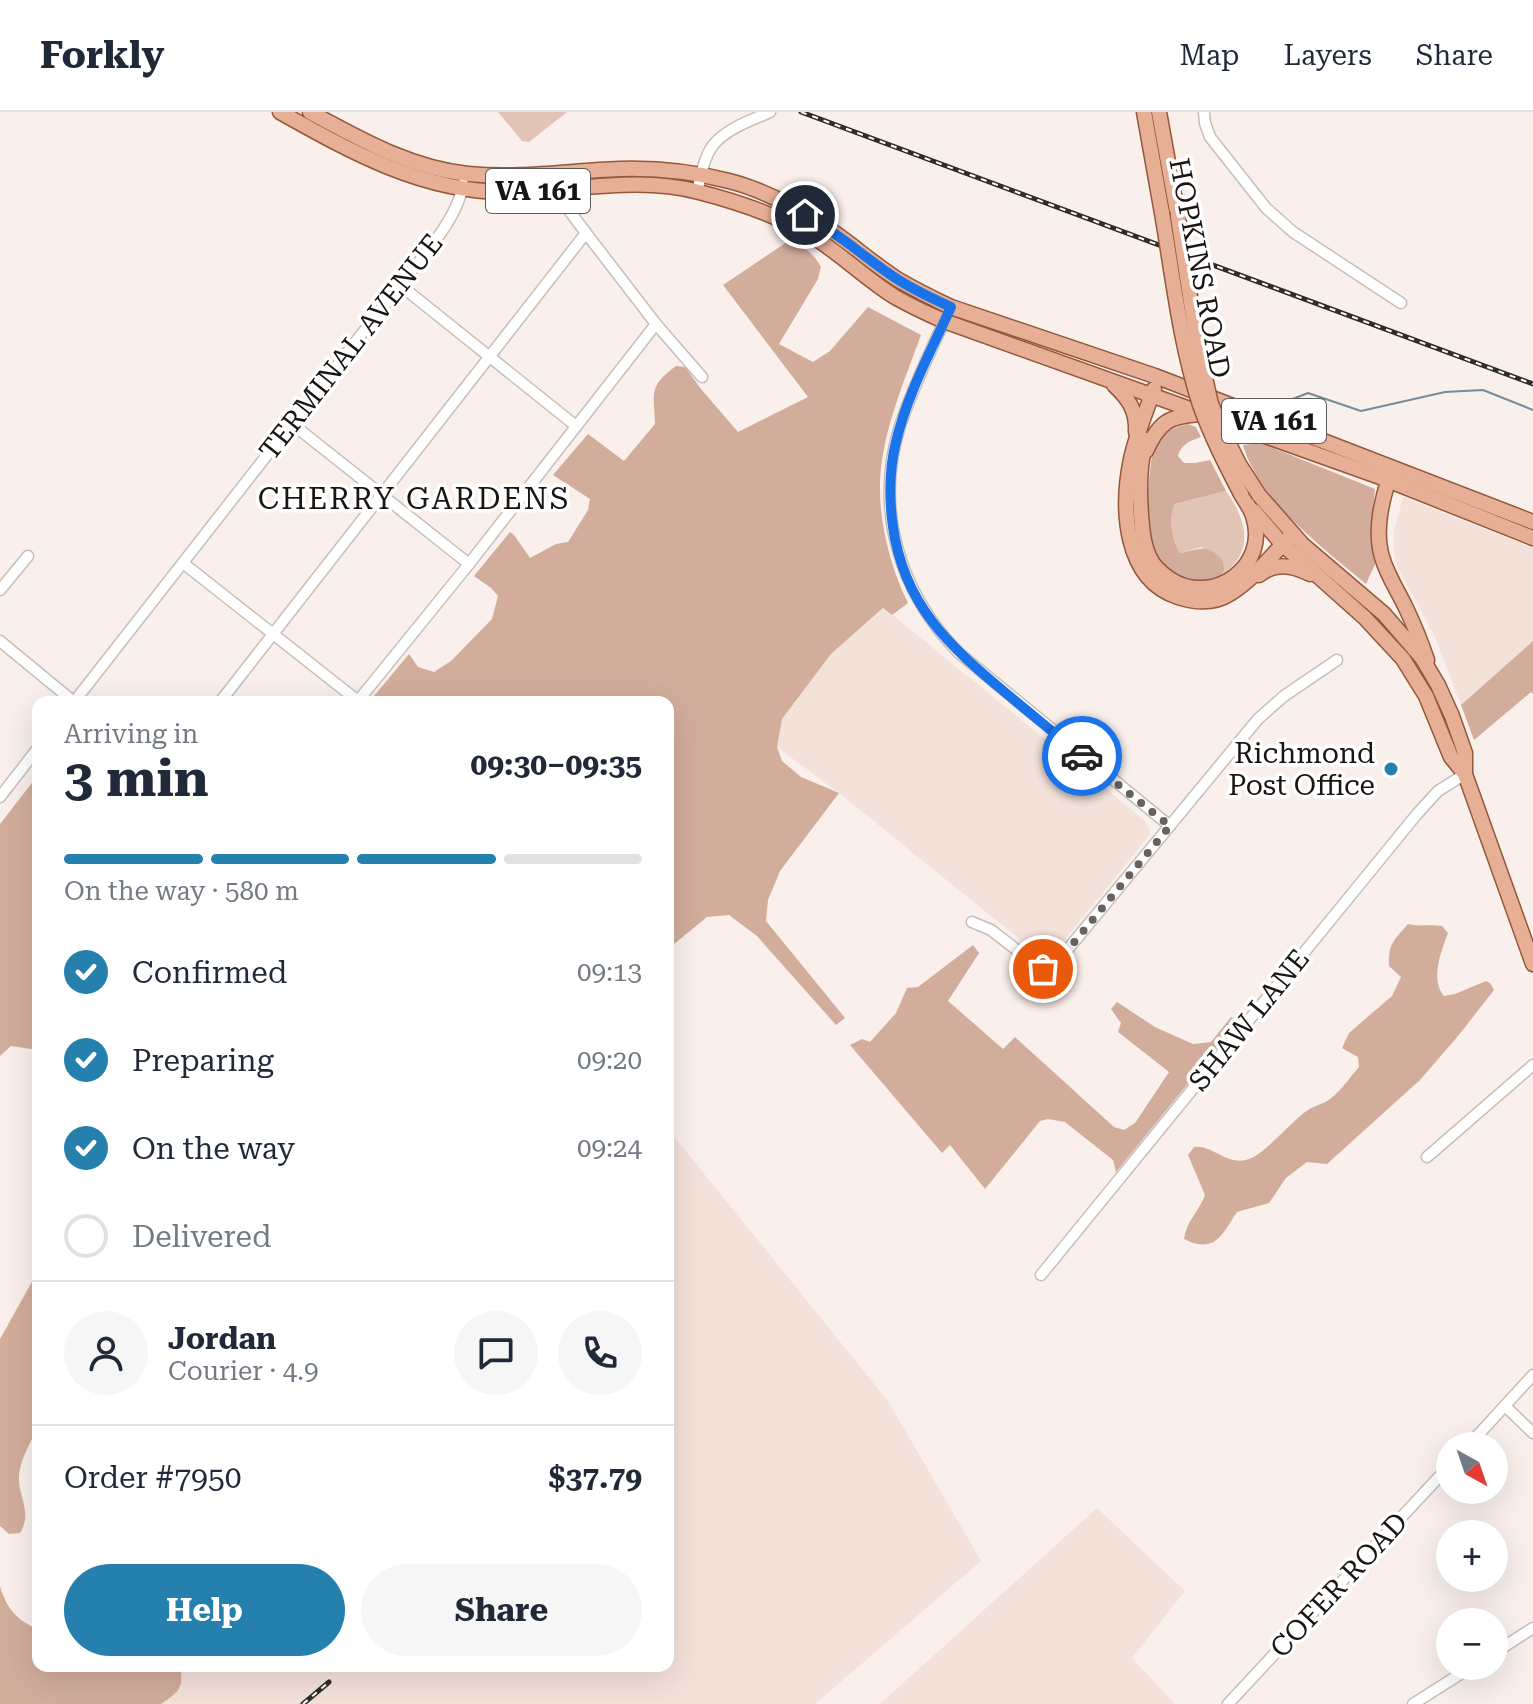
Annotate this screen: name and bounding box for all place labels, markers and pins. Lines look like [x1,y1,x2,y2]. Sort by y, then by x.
pin [771,181,839,249]
place label: Richmond Post Office [1228,737,1375,802]
marker: Richmond Post Office [1382,760,1400,778]
pin [1009,935,1077,1003]

